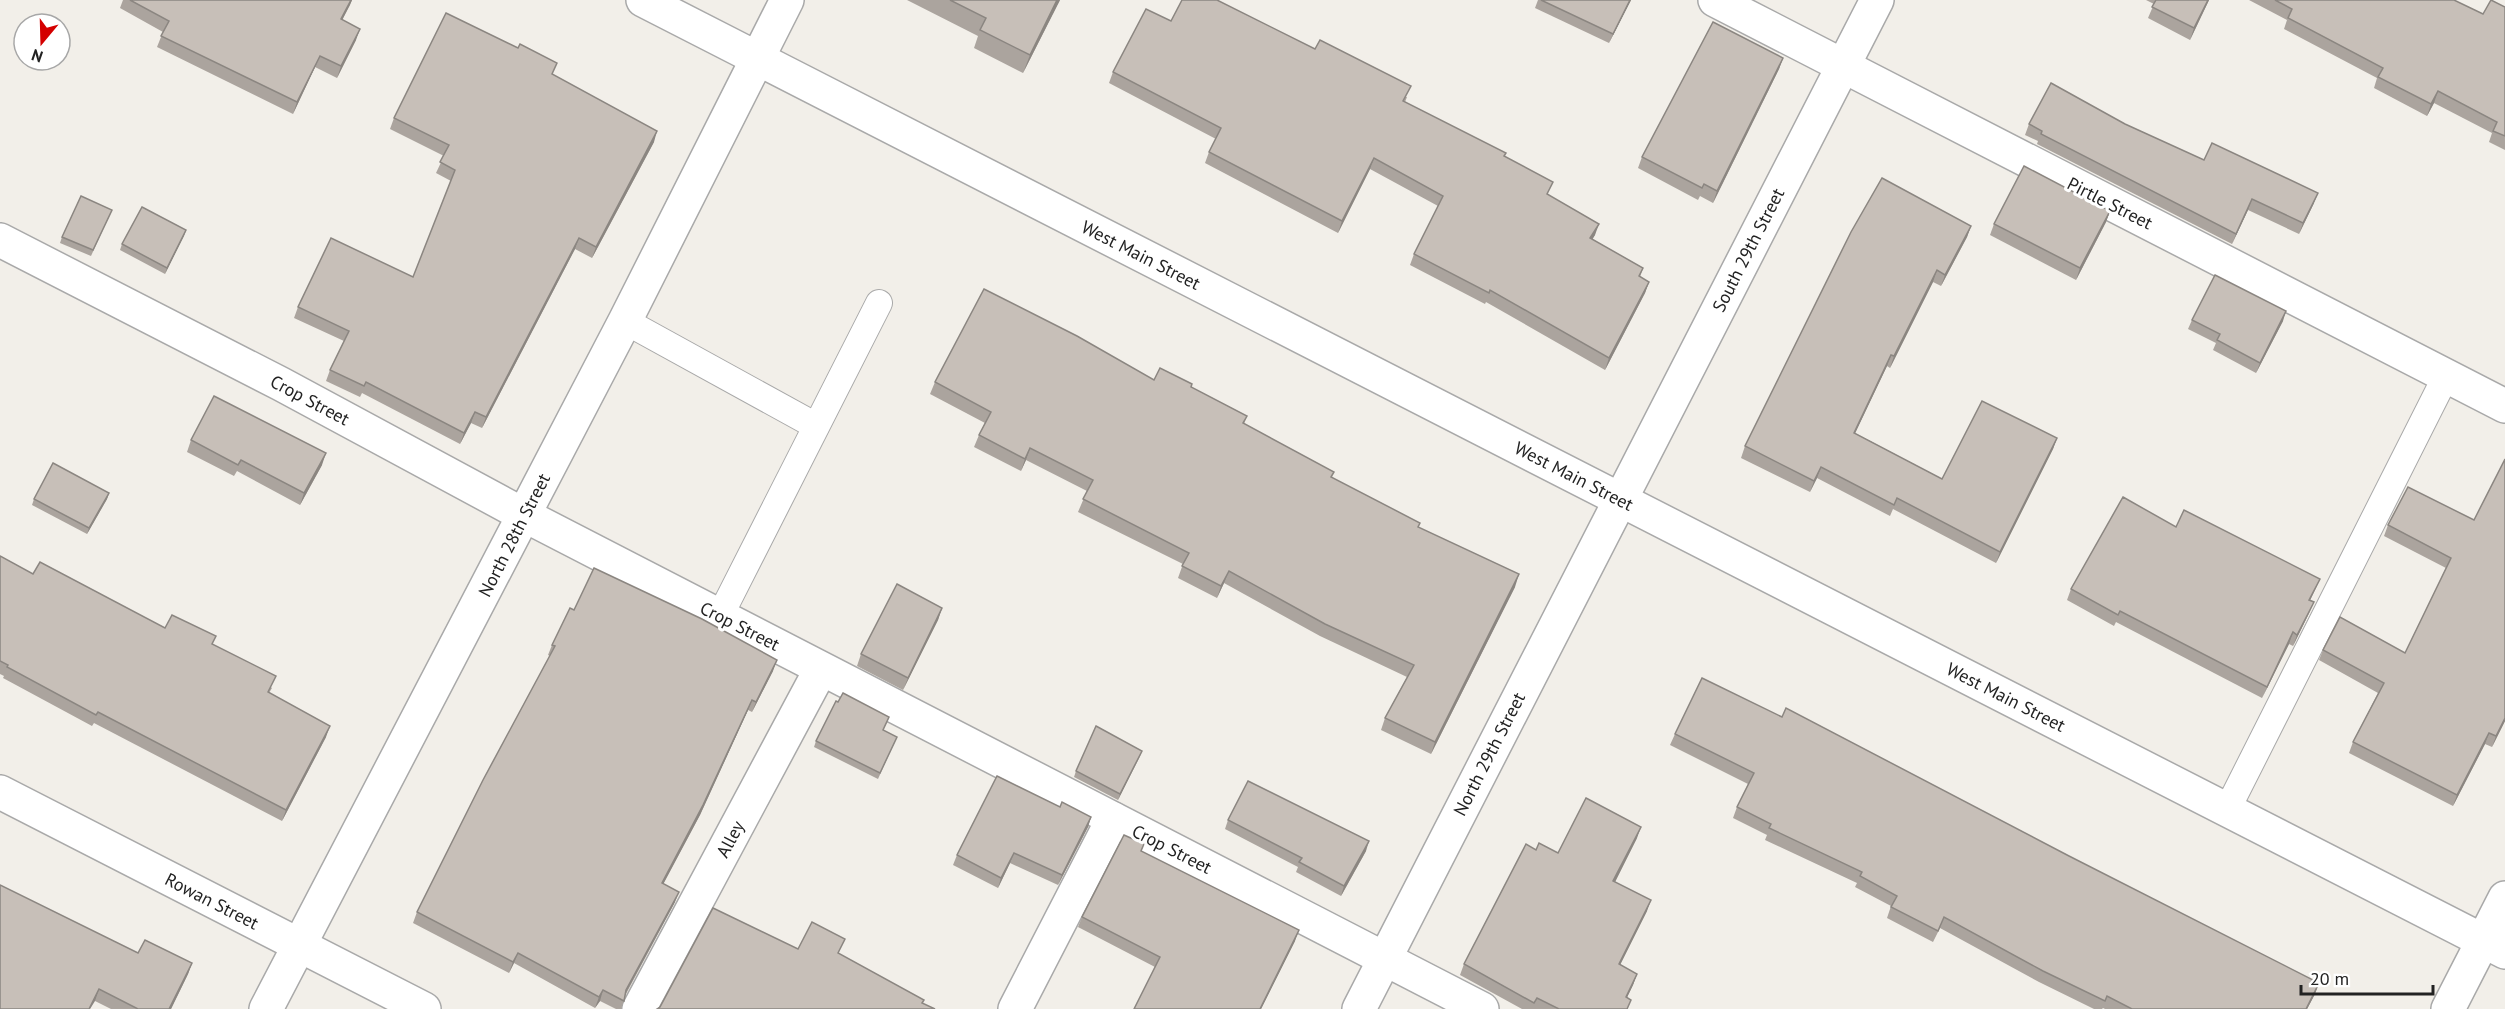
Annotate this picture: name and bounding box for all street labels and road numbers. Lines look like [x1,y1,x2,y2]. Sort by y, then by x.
street label: Pirtle Street [2063,172,2157,234]
street label: South 29th Street [1707,184,1789,316]
street label: West Main Street [1078,215,1204,295]
street label: Crop Street [267,370,353,430]
street label: West Main Street [1511,436,1637,516]
street label: North 28th Street [473,469,555,601]
street label: Crop Street [696,596,784,656]
street label: West Main Street [1943,657,2069,737]
street label: North 29th Street [1448,688,1530,820]
street label: Alley [711,816,749,861]
street label: Crop Street [1128,819,1216,879]
street label: Rowan Street [161,868,263,934]

